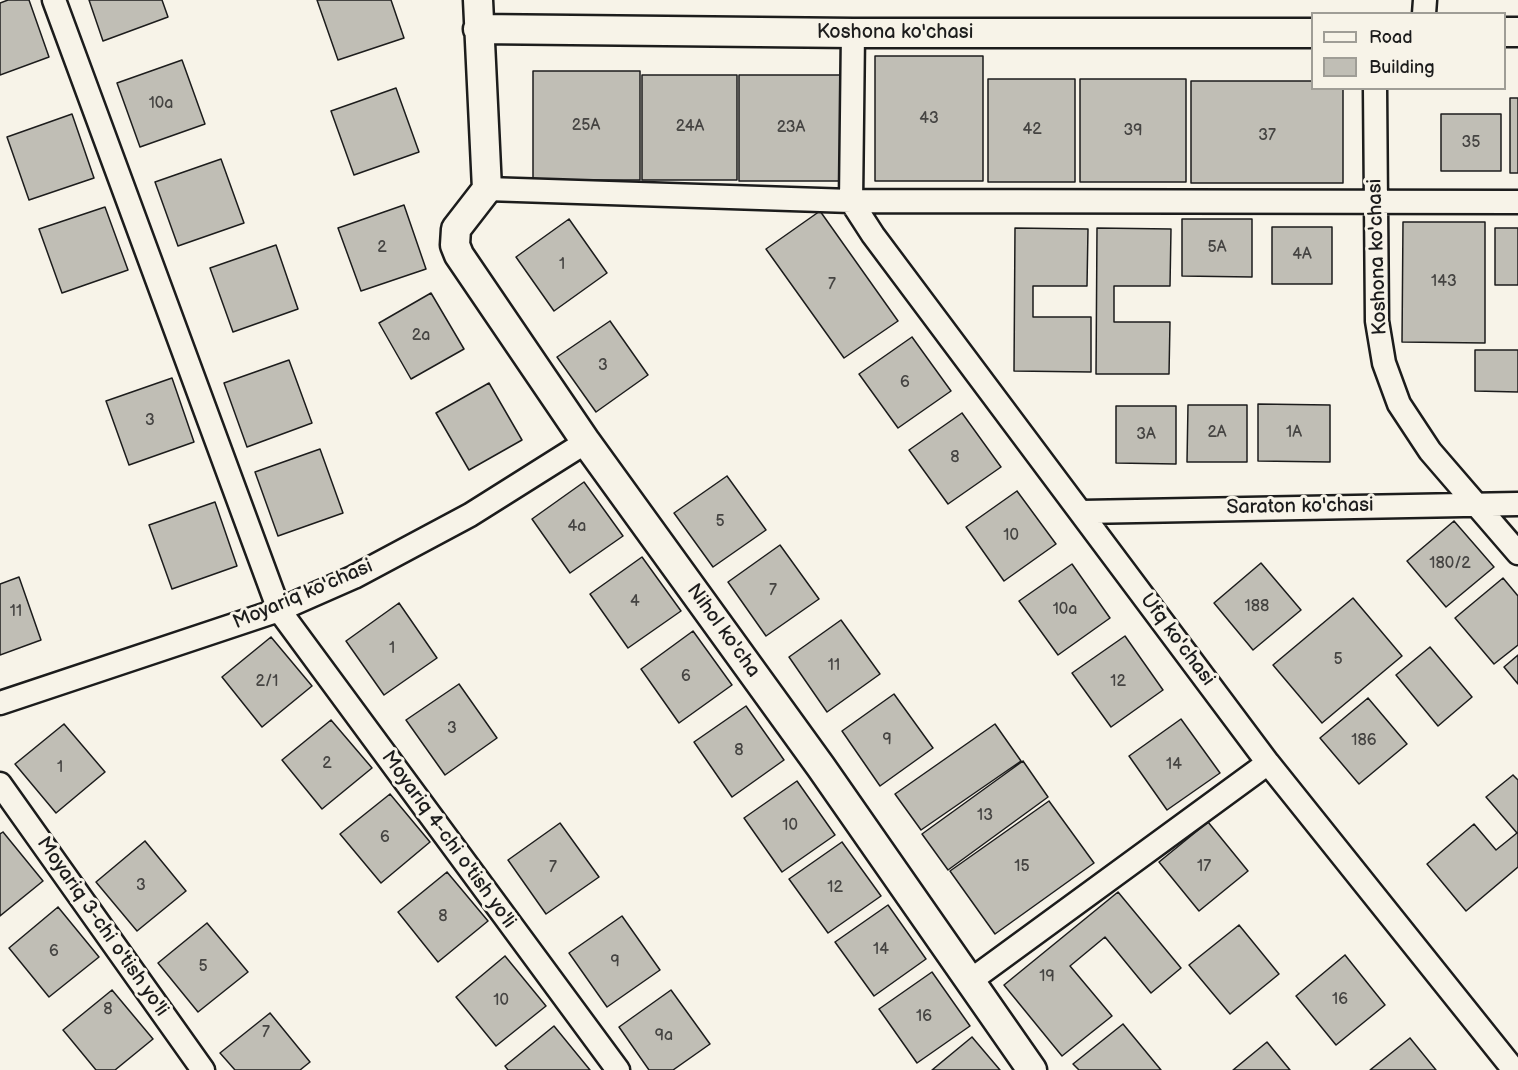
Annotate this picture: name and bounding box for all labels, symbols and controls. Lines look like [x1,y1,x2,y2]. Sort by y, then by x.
legend [1311,12,1506,90]
street label: Koshona ko'chasi [817,21,973,45]
text: Road [1369,27,1413,48]
text: Building [1369,57,1435,78]
house number: 10a [149,94,173,114]
house number: 43 [919,109,939,129]
house number: 25A [572,116,600,136]
house number: 24A [676,117,704,137]
house number: 23A [777,118,805,138]
house number: 42 [1022,120,1042,140]
house number: 39 [1123,121,1143,141]
house number: 37 [1258,126,1276,146]
house number: 35 [1461,133,1481,153]
street label: Koshona ko'chasi [1363,178,1393,336]
house number: 2 [377,238,387,258]
house number: 5A [1208,238,1226,258]
house number: 4A [1292,245,1312,265]
house number: 1 [559,255,565,275]
house number: 143 [1431,272,1457,292]
house number: 7 [828,275,836,295]
house number: 2a [412,326,430,346]
house number: 3 [598,356,608,376]
house number: 6 [900,373,910,393]
house number: 3 [145,411,155,431]
house number: 2A [1207,423,1227,443]
house number: 1A [1286,423,1302,443]
house number: 3A [1136,425,1156,445]
house number: 8 [950,448,960,468]
street label: Saraton ko'chasi [1226,494,1374,520]
house number: 5 [715,512,725,532]
house number: 4a [568,517,586,537]
house number: 10 [1003,526,1019,546]
house number: 180/2 [1429,554,1471,574]
street label: Moyariq ko'chasi [230,555,376,635]
street label: Nihol ko'cha [681,580,765,682]
house number: 7 [769,581,777,601]
street label: Ufq ko'chasi [1134,589,1220,691]
house number: 4 [630,592,640,612]
house number: 188 [1245,597,1269,617]
house number: 10a [1053,600,1077,620]
house number: 11 [10,602,22,622]
house number: 1 [389,639,395,659]
house number: 5 [1333,650,1343,670]
house number: 11 [828,656,840,676]
house number: 6 [681,667,691,687]
house number: 2/1 [256,672,278,692]
house number: 12 [1110,672,1126,692]
house number: 3 [447,719,457,739]
house number: 9 [882,730,892,750]
house number: 186 [1351,731,1377,751]
house number: 8 [734,741,744,761]
street label: Moyariq 4-chi o'tish yo'li [376,747,520,933]
house number: 2 [322,754,332,774]
house number: 14 [1166,755,1182,775]
house number: 1 [57,758,63,778]
house number: 13 [977,806,993,826]
house number: 10 [782,816,798,836]
house number: 6 [380,828,390,848]
street label: Moyariq 3-chi o'tish yo'li [31,833,173,1021]
house number: 15 [1014,857,1030,877]
house number: 17 [1197,857,1211,877]
house number: 7 [549,858,557,878]
house number: 3 [136,876,146,896]
house number: 12 [827,878,843,898]
house number: 8 [438,907,448,927]
house number: 14 [873,940,889,960]
house number: 6 [49,942,59,962]
house number: 9 [610,952,620,972]
house number: 5 [198,957,208,977]
house number: 19 [1039,967,1055,987]
house number: 16 [1332,990,1348,1010]
house number: 10 [493,991,509,1011]
house number: 8 [103,1000,113,1020]
house number: 16 [916,1007,932,1027]
house number: 7 [262,1023,270,1043]
house number: 9a [655,1026,673,1046]

